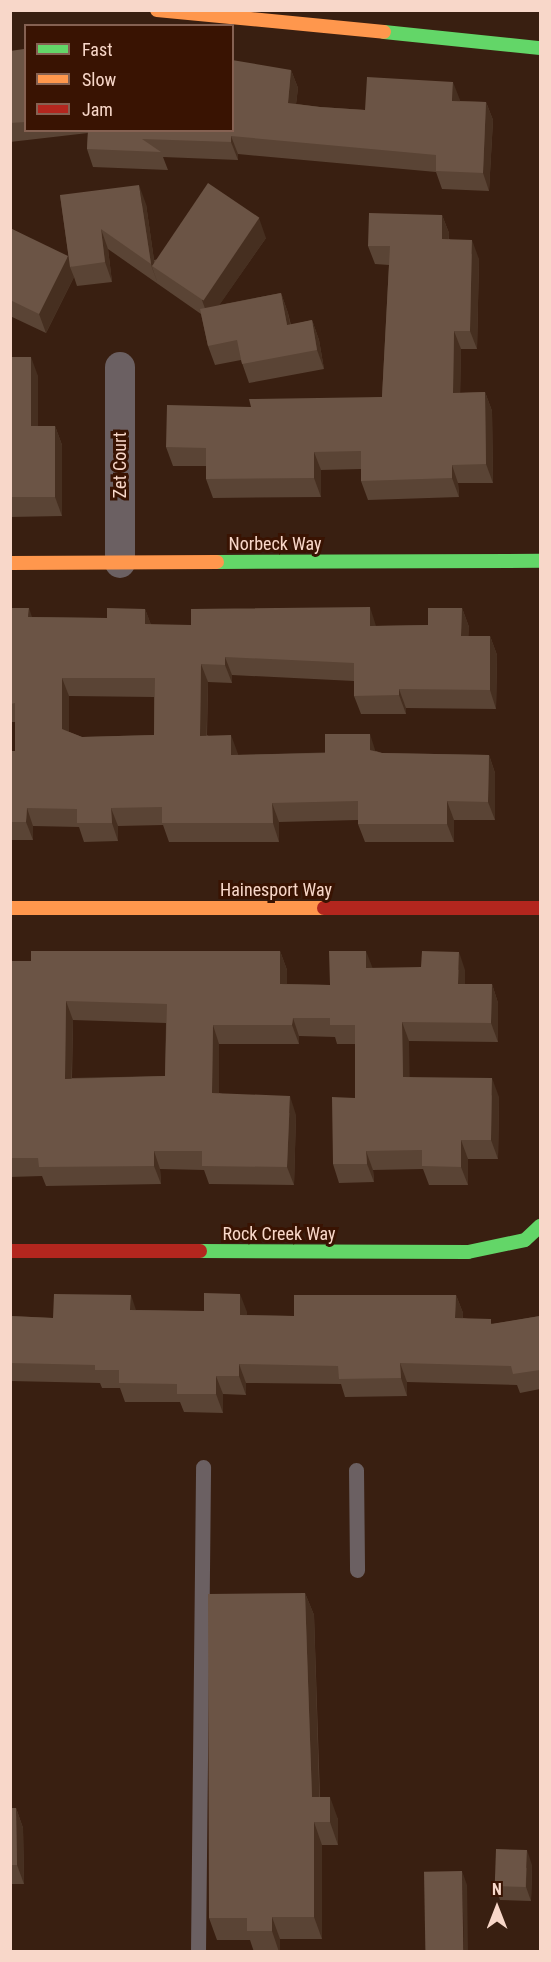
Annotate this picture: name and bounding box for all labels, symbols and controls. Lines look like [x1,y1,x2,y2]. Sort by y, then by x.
legend [24,24,234,132]
text: Fast [82,39,113,60]
text: Slow [82,69,116,90]
text: Jam [82,99,113,120]
street label: Zet Court [109,432,131,498]
street label: Norbeck Way [229,533,321,555]
street label: Hainesport Way [220,879,332,901]
street label: Rock Creek Way [222,1223,336,1245]
north arrow [467,1878,527,1938]
text: N [492,1880,502,1899]

